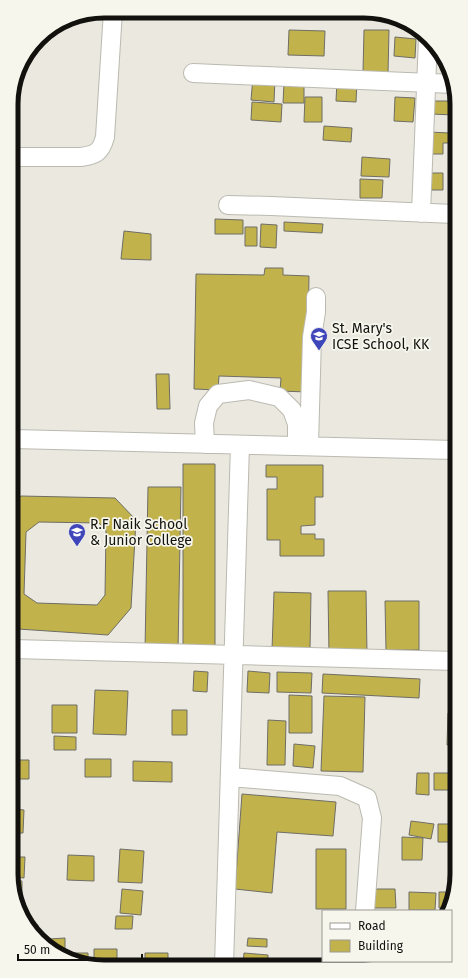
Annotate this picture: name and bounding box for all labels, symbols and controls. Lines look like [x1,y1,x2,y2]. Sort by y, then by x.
place label: St. Mary's ICSE School, KK [332,320,430,353]
school or university icon: St. Mary's ICSE School, KK [309,326,329,351]
place label: R.F Naik School & Junior College [90,516,192,549]
school or university icon: R.F Naik School & Junior College [67,522,87,547]
legend [322,910,452,962]
text: Road [358,919,386,933]
scale bar [18,936,142,962]
text: Building [358,939,404,953]
text: 50 m [24,943,50,957]

